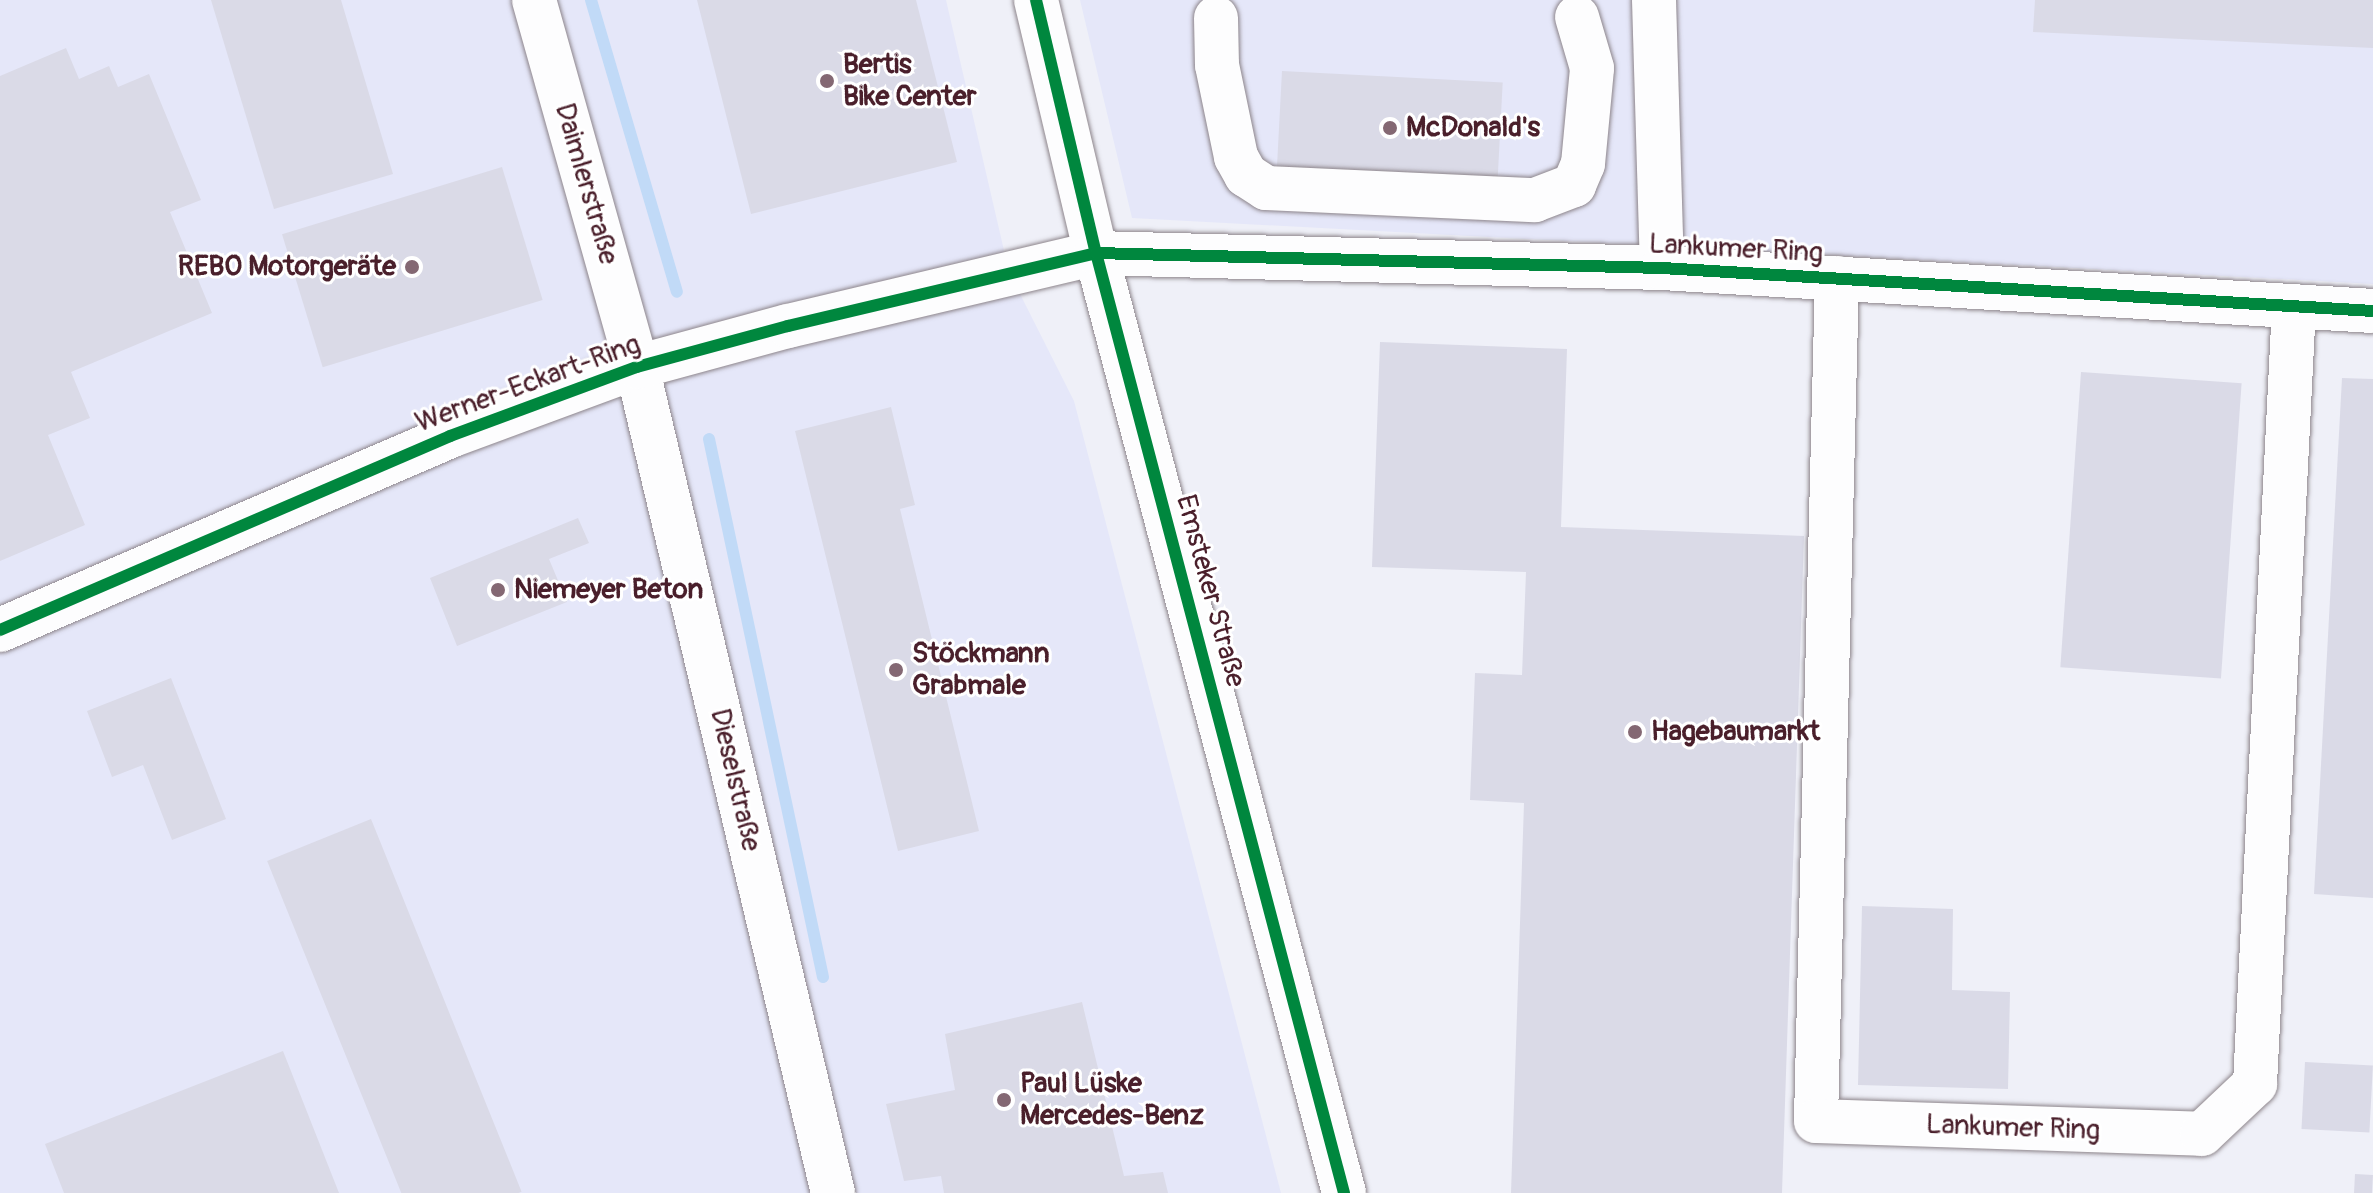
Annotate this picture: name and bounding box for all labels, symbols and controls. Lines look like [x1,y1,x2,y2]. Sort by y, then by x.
place label: Bertis Bike Center [843,48,977,114]
marker: Bertis Bike Center [818,72,836,90]
street label: Daimlerstraße [547,100,625,268]
place label: McDonald's [1406,111,1540,145]
marker: McDonald's [1381,119,1399,137]
street label: Lankumer Ring [1648,228,1824,270]
place label: REBO Motorgeräte [178,250,396,284]
marker: REBO Motorgeräte [403,258,421,276]
street label: Werner-Eckart-Ring [411,328,645,440]
street label: Emsteker Straße [1168,491,1252,691]
place label: Niemeyer Beton [514,573,703,607]
marker: Niemeyer Beton [489,581,507,599]
place label: Stöckmann Grabmale [912,637,1050,703]
marker: Stöckmann Grabmale [887,661,905,679]
street label: Dieselstraße [702,705,768,855]
place label: Hagebaumarkt [1651,715,1820,749]
marker: Hagebaumarkt [1626,723,1644,741]
place label: Paul Lüske Mercedes-Benz [1020,1067,1204,1133]
marker: Paul Lüske Mercedes-Benz [995,1091,1013,1109]
street label: Lankumer Ring [1925,1108,2101,1148]

